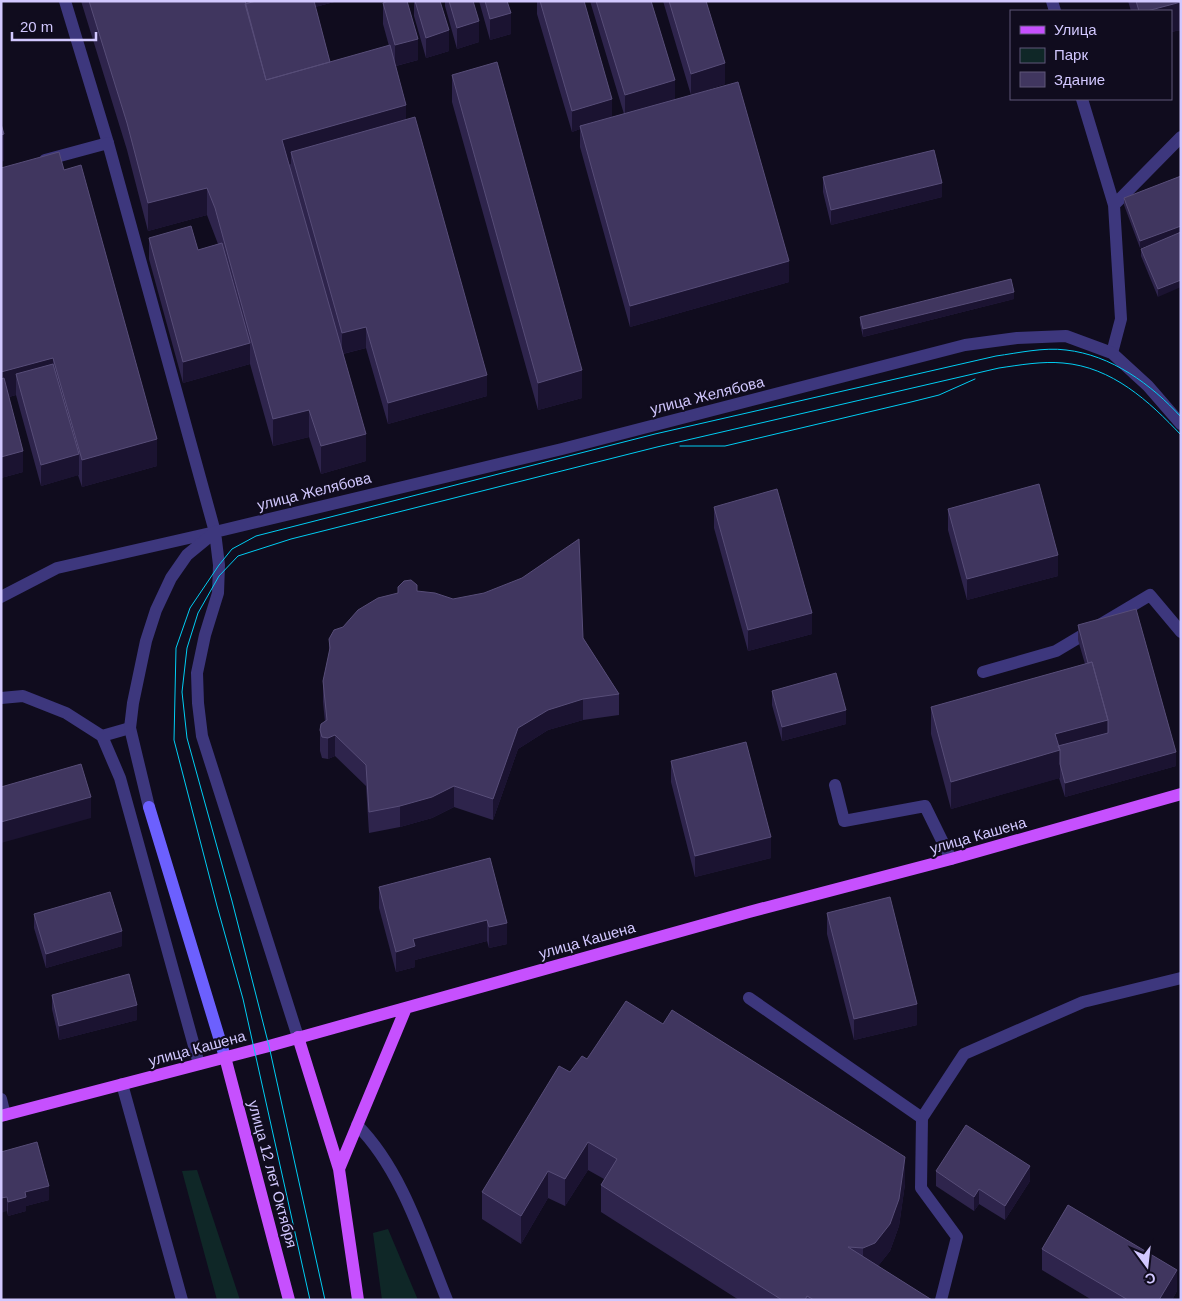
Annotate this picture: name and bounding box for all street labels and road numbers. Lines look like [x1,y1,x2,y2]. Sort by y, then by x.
street label: улица Желябова [648,372,766,417]
street label: улица Желябова [255,468,373,513]
street label: улица Кашена [928,813,1029,857]
street label: улица Кашена [537,918,638,962]
street label: улица Кашена [147,1027,248,1069]
street label: улица 12 лет Октября [245,1098,301,1250]

